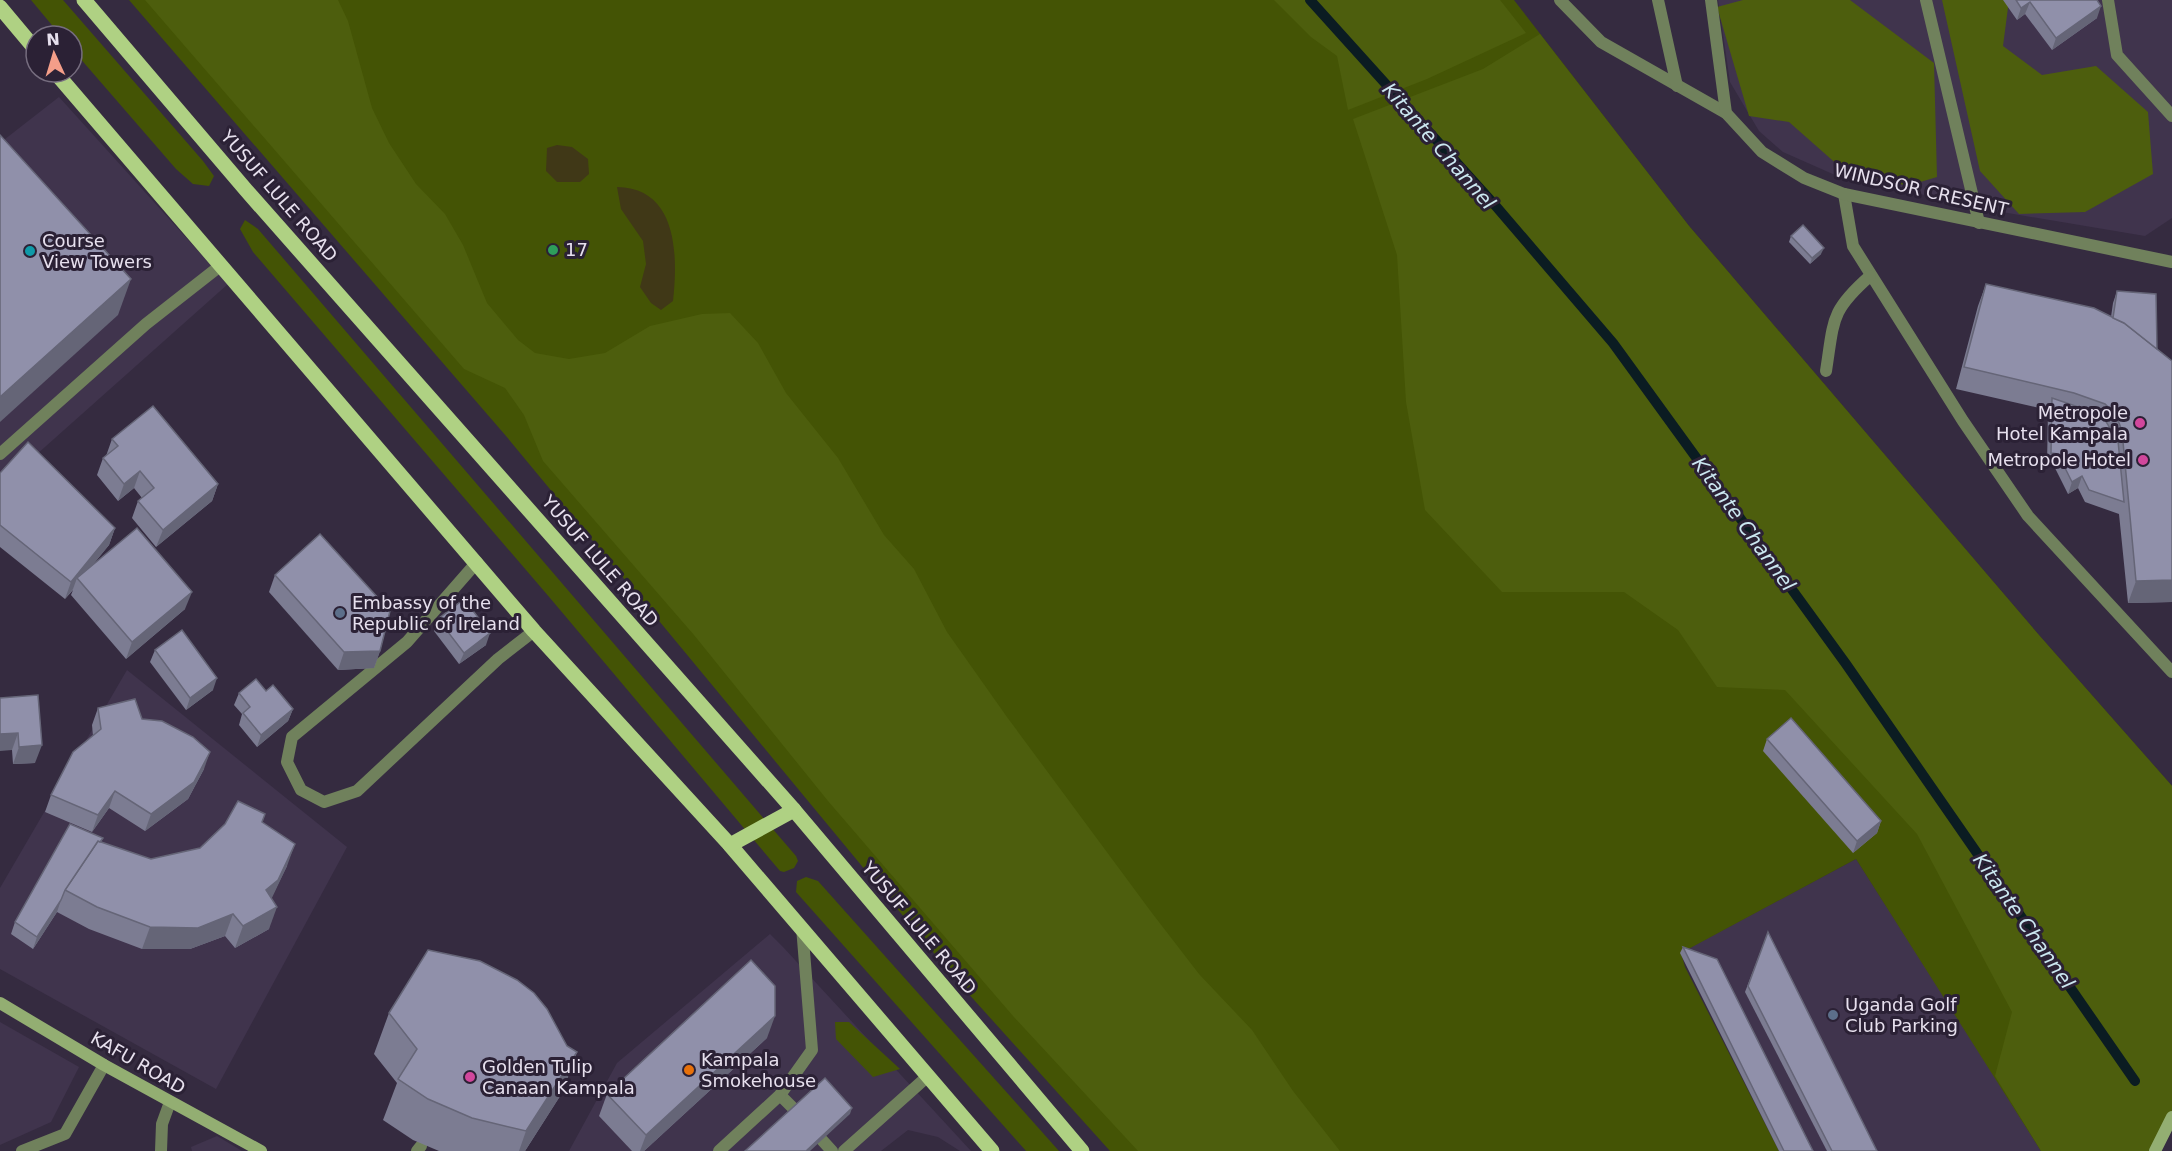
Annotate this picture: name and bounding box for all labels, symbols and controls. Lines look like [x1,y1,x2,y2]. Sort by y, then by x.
north arrow [24,24,84,84]
text: N [46,30,60,49]
water label: Kitante Channel [1377,78,1501,215]
street label: YUSUF LULE ROAD [216,125,342,266]
street label: WINDSOR CRESENT [1832,159,2011,220]
place label: Course View Towers [42,230,152,272]
place label: 17 [565,239,588,260]
marker: 17 [546,243,560,257]
marker: Course View Towers [23,244,37,258]
place label: Metropole Hotel Kampala [1996,402,2128,444]
marker: Metropole Hotel Kampala [2133,416,2147,430]
place label: Metropole Hotel [1987,449,2131,470]
water label: Kitante Channel [1687,452,1801,596]
marker: Metropole Hotel [2136,453,2150,467]
street label: YUSUF LULE ROAD [537,490,663,631]
place label: Embassy of the Republic of Ireland [352,592,520,634]
marker: Embassy of the Republic of Ireland [333,606,347,620]
water label: Kitante Channel [1968,849,2080,994]
street label: YUSUF LULE ROAD [857,856,981,998]
place label: Uganda Golf Club Parking [1845,994,1958,1036]
marker: Uganda Golf Club Parking [1826,1008,1840,1022]
street label: KAFU ROAD [87,1027,189,1098]
place label: Kampala Smokehouse [701,1049,816,1091]
place label: Golden Tulip Canaan Kampala [482,1056,635,1098]
marker: Kampala Smokehouse [682,1063,696,1077]
marker: Golden Tulip Canaan Kampala [463,1070,477,1084]

